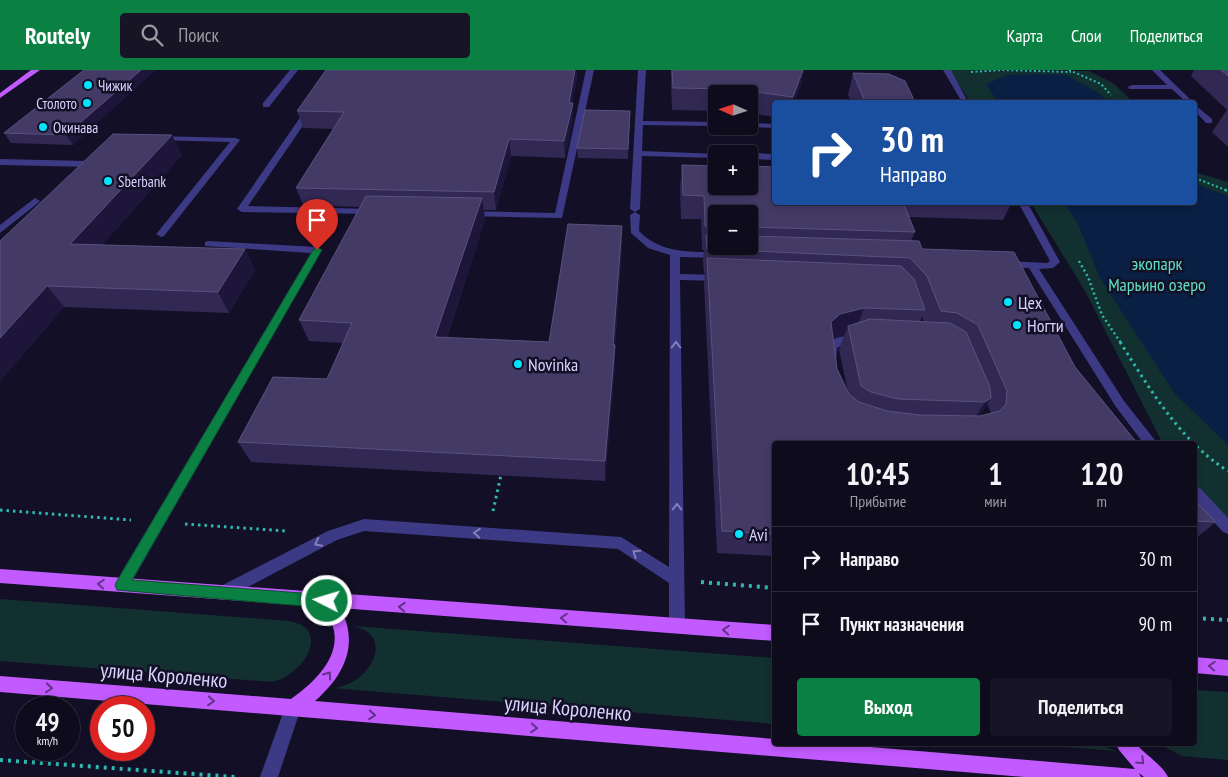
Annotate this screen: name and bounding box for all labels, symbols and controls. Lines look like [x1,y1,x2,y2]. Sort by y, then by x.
search box [120,13,470,58]
text: Routely [25,20,90,51]
icon: search [138,21,166,49]
text: Поиск [178,23,219,47]
text: Карта [1006,24,1043,47]
text: Слои [1071,24,1102,47]
text: Поделиться [1130,24,1203,47]
place label: Чижик [98,76,133,95]
marker: Чижик [82,79,94,91]
north arrow [708,85,758,135]
map controls [708,85,758,255]
place label: Столото [36,94,77,113]
marker: Столото [81,97,93,109]
text: 30 m [880,116,944,162]
place label: Окинава [53,118,98,137]
icon: right [797,120,862,185]
marker: Окинава [37,121,49,133]
button: + [708,145,758,195]
text: Направо [880,160,947,188]
place label: Sberbank [118,172,166,191]
marker: Sberbank [102,175,114,187]
pin [296,199,338,250]
button: − [708,205,758,255]
icon: arrive [303,206,331,234]
park label: экопарк Марьино озеро [1108,252,1206,296]
place label: Цех [1018,291,1043,314]
marker: Цех [1002,296,1014,308]
place label: Ногти [1027,314,1064,337]
marker: Ногти [1011,319,1023,331]
one-way arrow [671,341,681,348]
place label: Novinka [528,353,578,376]
marker: Novinka [512,358,524,370]
text: 10:45 [846,454,911,493]
text: 1 [988,454,1003,493]
text: 120 [1080,454,1123,493]
text: Прибытие [850,491,906,511]
text: мин [984,491,1007,511]
text: m [1097,491,1107,511]
one-way arrow [672,503,682,511]
place label: Avi [749,523,768,546]
one-way arrow [473,528,481,539]
marker: Avi [733,528,745,540]
one-way arrow [315,536,324,546]
icon: right [797,545,825,573]
text: Направо [840,547,899,571]
text: 30 m [1139,547,1172,571]
one-way arrow [633,550,642,559]
position arrow [300,574,352,626]
one-way arrow [96,578,104,589]
one-way arrow [398,601,406,612]
icon: arrive [797,610,825,638]
text: Пункт назначения [840,612,964,636]
text: 90 m [1139,612,1172,636]
one-way arrow [560,613,568,624]
one-way arrow [722,624,730,635]
street label: улица Короленко [99,656,229,694]
one-way arrow [1207,661,1215,672]
one-way arrow [322,671,331,681]
button: Выход [797,678,980,736]
button: Поделиться [990,678,1172,736]
one-way arrow [45,682,53,693]
street label: улица Короленко [503,689,633,727]
speed limit sign: 50 [90,696,155,761]
one-way arrow [207,696,215,707]
text: 49 [36,706,59,738]
one-way arrow [369,709,377,720]
one-way arrow [531,722,539,733]
text: km/h [37,733,58,748]
one-way arrow [1135,755,1144,764]

